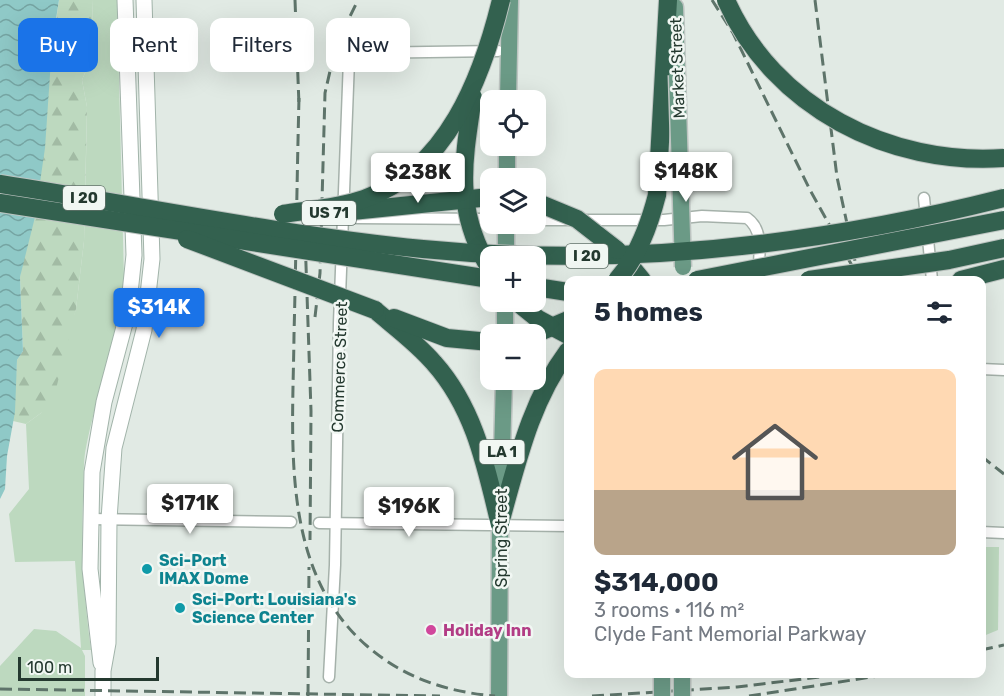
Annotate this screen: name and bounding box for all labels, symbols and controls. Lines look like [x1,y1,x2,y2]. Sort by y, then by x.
street label: Market Street [666,17,689,119]
chip: Buy [18,18,98,72]
chip: Rent [110,18,198,72]
chip: Filters [210,18,314,72]
chip: New [326,18,410,72]
map controls [480,90,546,390]
button: locate [480,90,546,156]
pin: $148K [644,152,728,203]
pin: $238K [376,153,460,204]
text: $148K [654,159,718,183]
text: $238K [385,160,451,184]
button: layers [480,168,546,234]
road number: I 20 [63,186,105,210]
road number: US 71 [302,201,356,225]
road number: I 20 [566,244,608,268]
button: + [480,246,546,312]
pin: $314K [117,288,201,339]
text: $314K [127,295,191,319]
icon: filters [923,296,956,329]
text: 5 homes [594,297,703,328]
street label: Commerce Street [328,301,351,433]
button: − [480,324,546,390]
icon: home [721,408,829,516]
road number: LA 1 [480,440,524,464]
pin: $171K [148,484,232,535]
pin: $196K [367,487,451,538]
street label: Spring Street [492,489,511,587]
text: $171K [161,491,219,515]
text: $196K [378,494,440,518]
place label: Sci-Port IMAX Dome [159,551,249,588]
marker: Sci-Port IMAX Dome [140,562,154,576]
text: $314,000 [594,567,719,598]
place label: Sci-Port: Louisiana's Science Center [192,590,356,627]
text: 3 rooms · 116 m² [594,598,744,622]
marker: Sci-Port: Louisiana's Science Center [173,601,187,615]
place label: Holiday Inn [443,621,531,640]
text: Clyde Fant Memorial Parkway [594,622,867,646]
marker: Holiday Inn [424,623,438,637]
scale bar [18,654,159,682]
text: 100 m [27,658,72,677]

